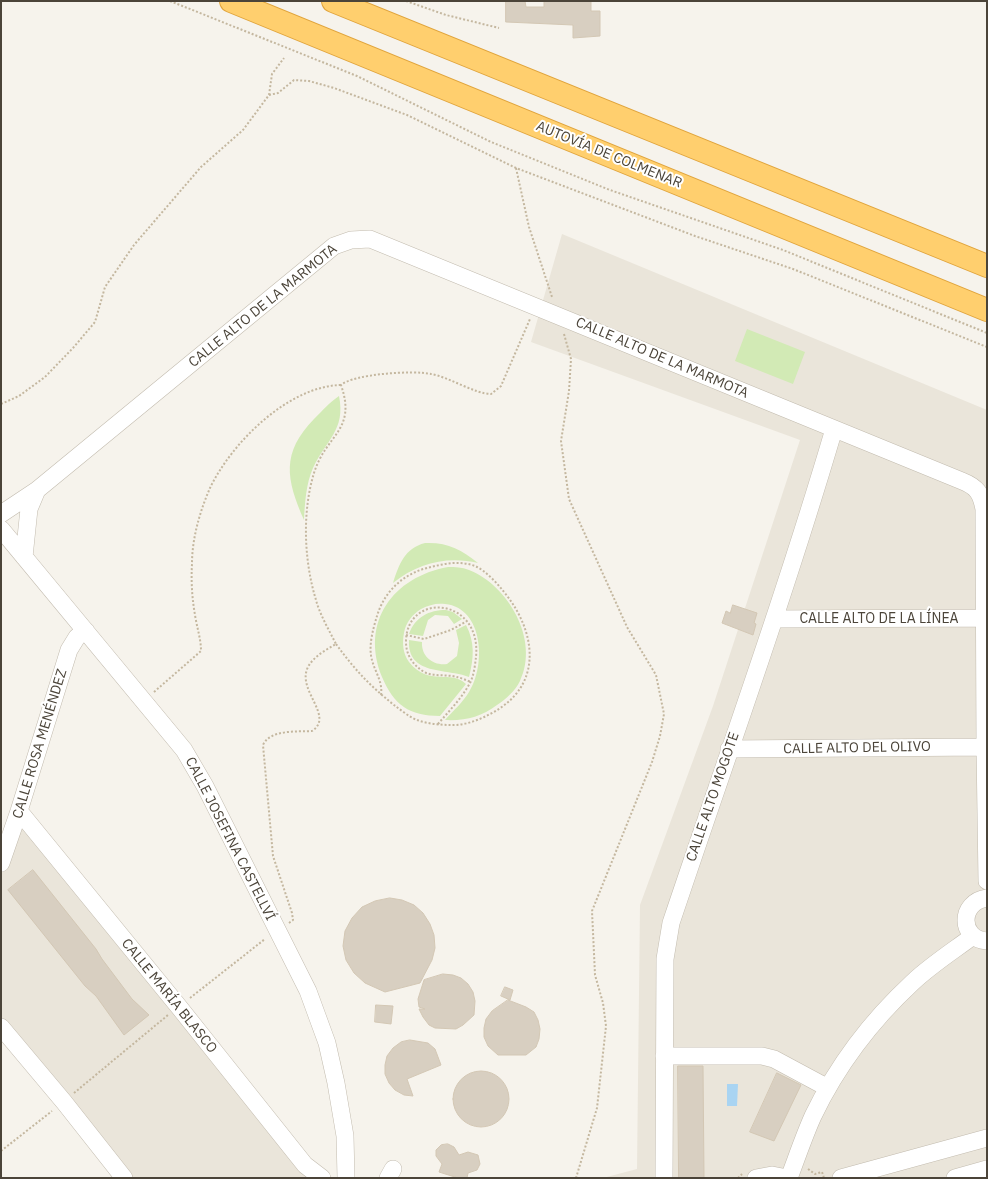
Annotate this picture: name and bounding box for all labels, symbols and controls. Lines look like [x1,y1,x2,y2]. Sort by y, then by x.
street label: AUTOVÍA DE COLMENAR [534,118,684,192]
street label: CALLE ALTO DE LA MARMOTA [185,241,341,371]
street label: CALLE ALTO DE LA MARMOTA [573,314,751,402]
street label: CALLE ALTO DE LA LÍNEA [799,611,959,627]
street label: CALLE ROSA MENÉNDEZ [9,667,71,821]
street label: CALLE ALTO MOGOTE [683,730,743,864]
street label: CALLE ALTO DEL OLIVO [783,738,931,758]
street label: CALLE JOSEFINA CASTELLVÍ [181,754,279,924]
street label: CALLE MARÍA BLASCO [118,935,220,1057]

